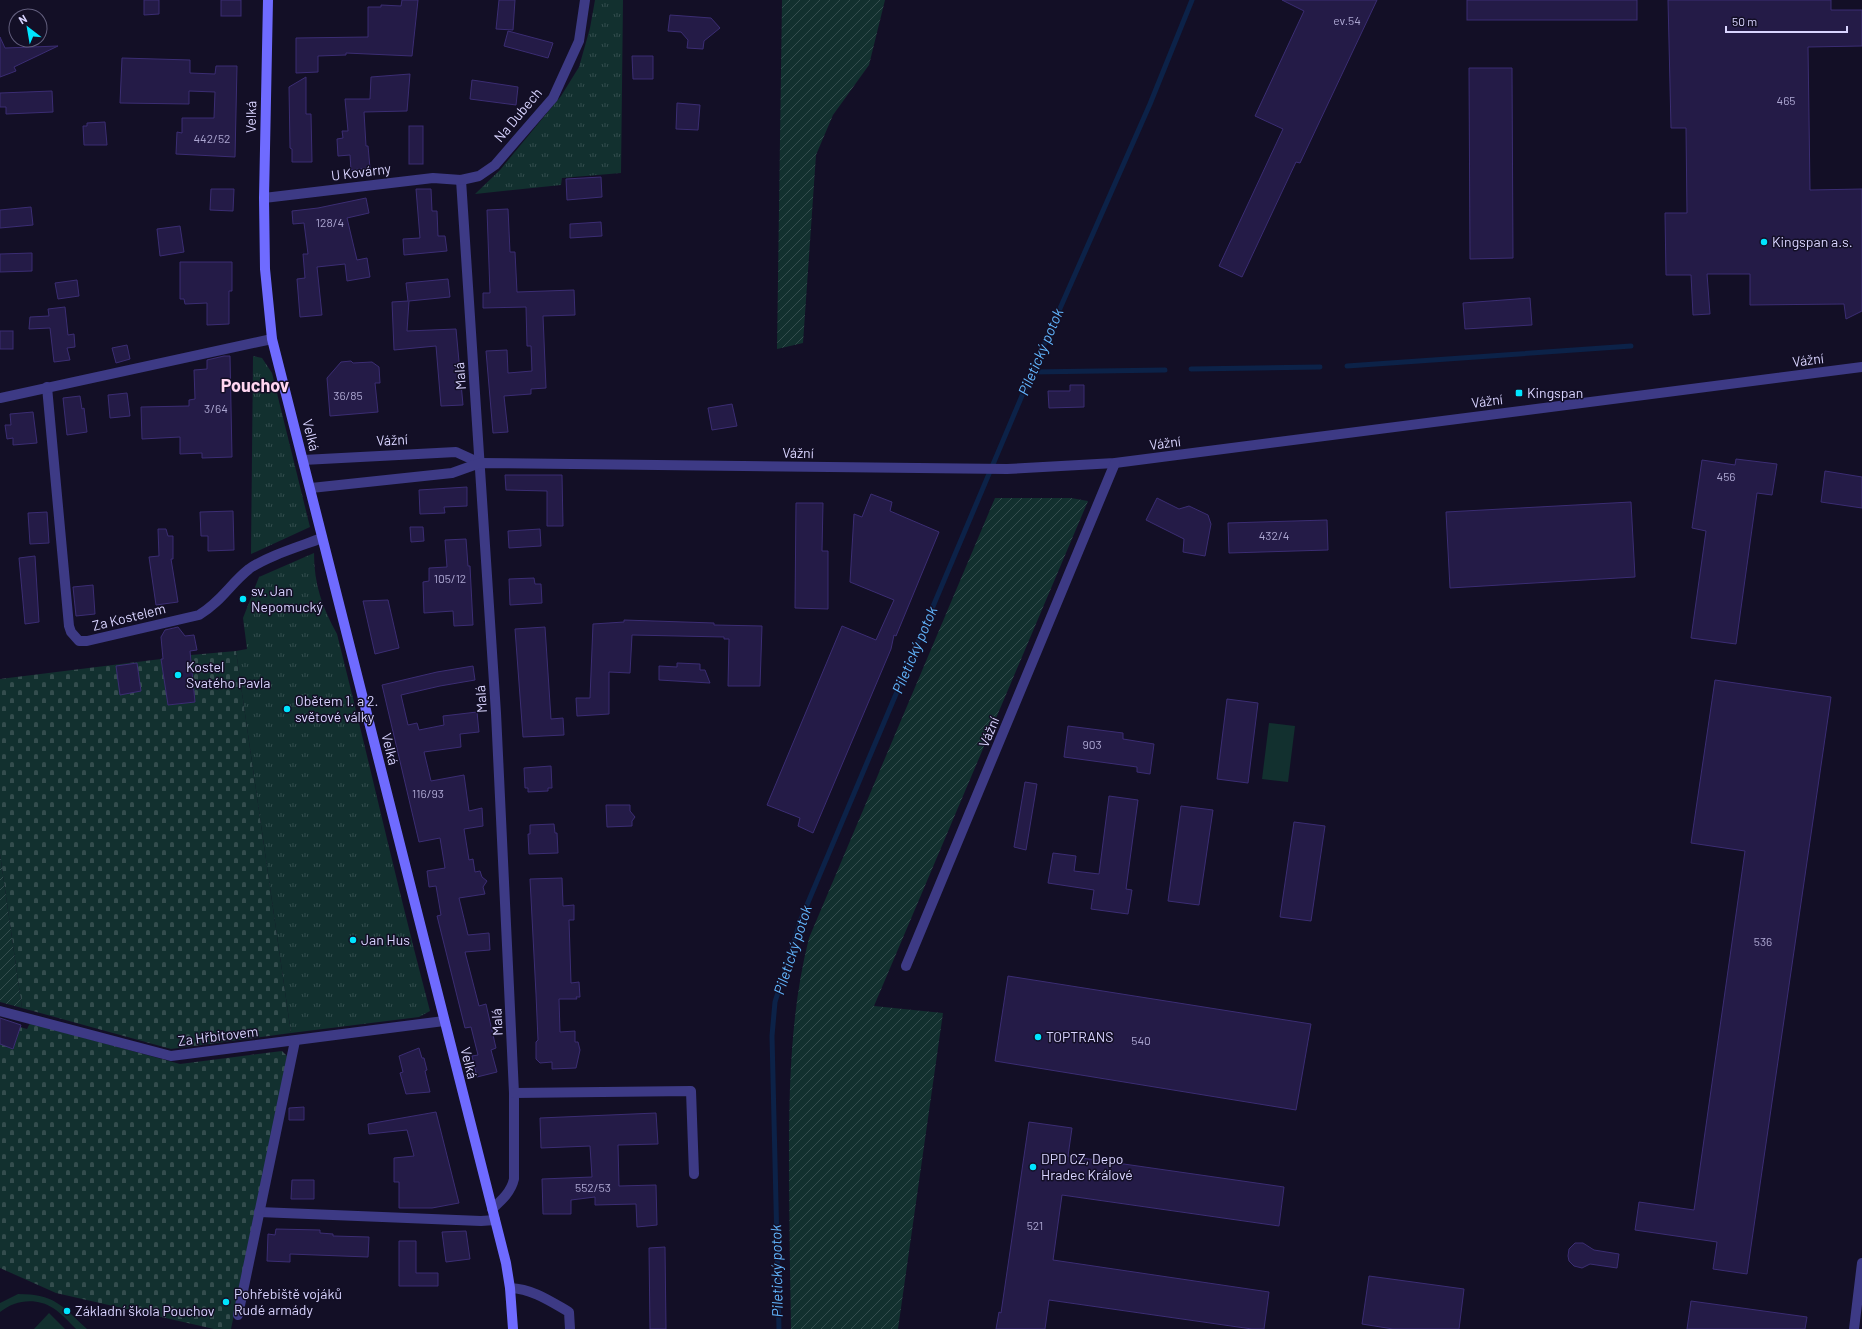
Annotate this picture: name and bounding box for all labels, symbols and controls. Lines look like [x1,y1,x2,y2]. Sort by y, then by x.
north arrow [8,8,48,48]
scale bar [1726,8,1847,34]
text: N [16,12,29,26]
house number: ev.54 [1333,13,1361,27]
text: 50 m [1732,14,1757,28]
street label: Na Dubech [490,84,545,145]
house number: 465 [1777,93,1795,107]
street label: Velká [242,101,259,133]
house number: 442/52 [193,131,231,145]
street label: U Kovárny [330,159,392,184]
house number: 128/4 [316,215,344,229]
place label: Kingspan a.s. [1772,233,1853,250]
marker: Kingspan a.s. [1759,237,1769,247]
water label: Piletický potok [1014,305,1067,398]
street label: Vážní [1791,349,1825,370]
street label: Malá [450,362,469,390]
district label: Pouchov [221,374,289,396]
place label: Kingspan [1527,384,1583,401]
house number: 36/85 [333,388,363,402]
marker: Kingspan [1514,388,1524,398]
street label: Vážní [1470,390,1504,411]
house number: 3/64 [204,401,228,415]
street label: Velká [299,417,324,453]
street label: Vážní [376,430,408,449]
street label: Vážní [1148,432,1182,453]
street label: Vážní [782,444,814,461]
house number: 456 [1717,469,1735,483]
house number: 432/4 [1259,528,1289,542]
house number: 105/12 [434,571,466,585]
place label: sv. Jan Nepomucký [251,582,324,615]
marker: sv. Jan Nepomucký [238,594,248,604]
street label: Za Kostelem [90,599,167,634]
water label: Piletický potok [888,603,941,696]
place label: Kostel Svatého Pavla [186,658,270,691]
marker: Kostel Svatého Pavla [173,670,183,680]
street label: Malá [471,685,490,713]
place label: Obětem 1. a 2. světové války [295,692,378,725]
marker: Obětem 1. a 2. světové války [282,704,292,714]
street label: Vážní [975,714,1003,750]
street label: Velká [378,731,403,767]
house number: 903 [1082,737,1102,751]
house number: 116/93 [412,786,444,800]
water label: Piletický potok [769,902,815,997]
place label: Jan Hus [361,931,410,948]
house number: 536 [1754,934,1772,948]
marker: Jan Hus [348,935,358,945]
street label: Malá [487,1008,506,1036]
street label: Za Hřbitovem [177,1022,259,1049]
place label: TOPTRANS [1046,1028,1113,1045]
marker: TOPTRANS [1033,1032,1043,1042]
house number: 540 [1131,1033,1151,1047]
street label: Velká [457,1045,482,1081]
place label: DPD CZ, Depo Hradec Králové [1041,1150,1133,1183]
marker: DPD CZ, Depo Hradec Králové [1028,1162,1038,1172]
house number: 552/53 [575,1180,611,1194]
house number: 521 [1027,1218,1043,1232]
water label: Piletický potok [766,1224,786,1318]
place label: Pohřebiště vojáků Rudé armády [234,1285,342,1318]
marker: Pohřebiště vojáků Rudé armády [221,1297,231,1307]
place label: Základní škola Pouchov [75,1302,215,1319]
marker: Základní škola Pouchov [62,1306,72,1316]

